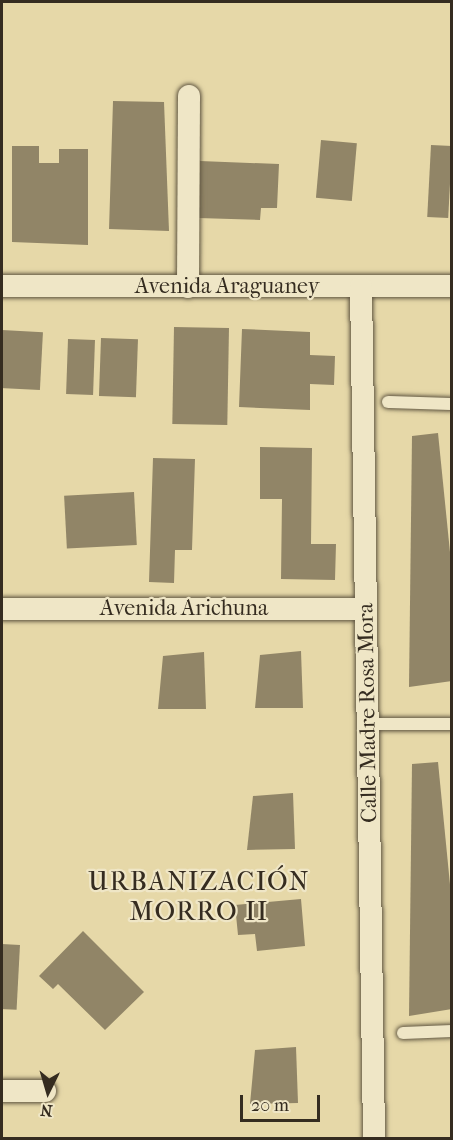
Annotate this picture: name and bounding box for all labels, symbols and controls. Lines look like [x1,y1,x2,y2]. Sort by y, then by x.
street label: Avenida Araguaney [135,274,319,300]
street label: Avenida Arichuna [100,596,268,622]
street label: Calle Madre Rosa Mora [353,603,383,823]
district label: URBANIZACIÓN MORRO II [88,866,310,928]
north arrow [18,1062,78,1122]
scale bar [243,1083,322,1121]
text: 20 m [251,1095,289,1116]
text: N [40,1100,53,1120]

